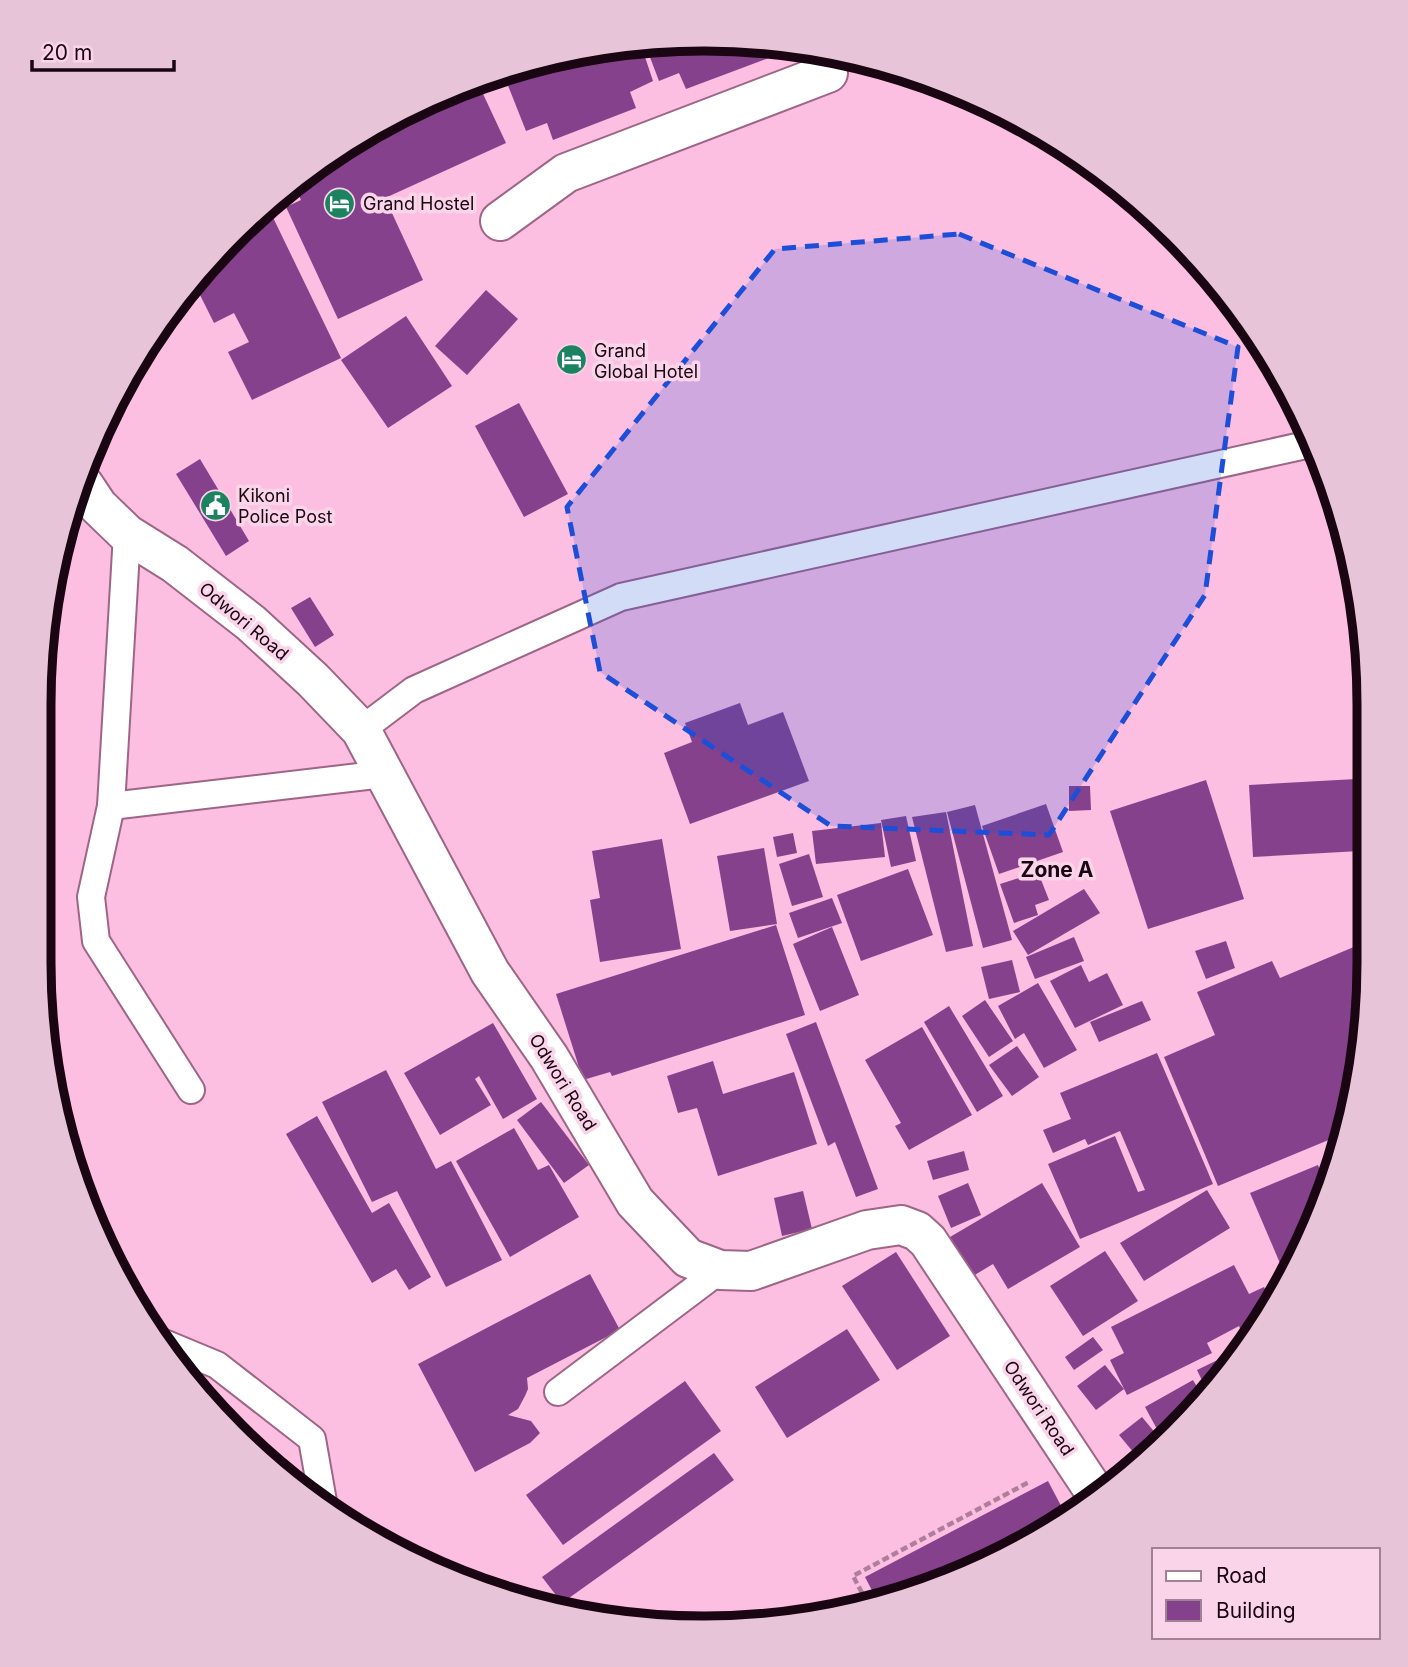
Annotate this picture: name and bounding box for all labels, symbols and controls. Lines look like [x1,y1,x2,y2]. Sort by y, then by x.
scale bar [32,28,173,72]
text: 20 m [42,40,92,65]
hotel icon: Grand Hostel [323,186,357,220]
place label: Grand Hostel [363,193,474,214]
place label: Grand Global Hotel [594,340,698,382]
hotel icon: Grand Global Hotel [554,343,588,377]
place label: Kikoni Police Post [238,485,332,527]
public building icon: Kikoni Police Post [198,488,232,522]
street label: Odwori Road [195,578,293,664]
district label: Zone A [1020,857,1094,882]
street label: Odwori Road [525,1030,601,1134]
street label: Odwori Road [1000,1357,1078,1459]
legend [1152,1548,1380,1639]
text: Road [1216,1563,1267,1588]
text: Building [1216,1598,1296,1623]

